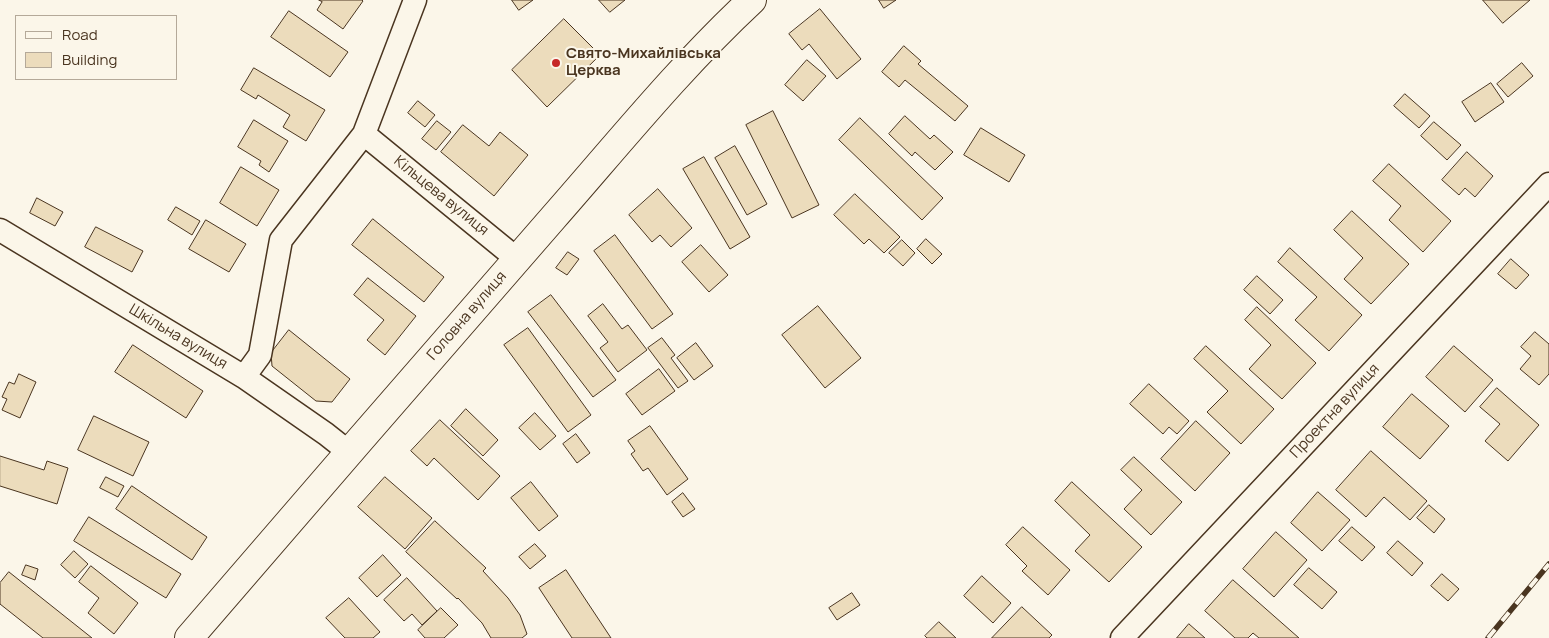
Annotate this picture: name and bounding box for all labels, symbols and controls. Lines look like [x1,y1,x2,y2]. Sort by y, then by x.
legend [15,15,178,80]
text: Road [62,24,98,45]
place label: Свято-Михайлівська Церква [566,45,721,80]
text: Building [62,49,117,70]
marker: Свято-Михайлівська Церква [550,57,562,69]
street label: Кільцева вулиця [390,152,492,240]
street label: Головна вулиця [424,268,510,364]
street label: Шкільна вулиця [126,301,230,373]
street label: Проектна вулиця [1287,360,1383,462]

